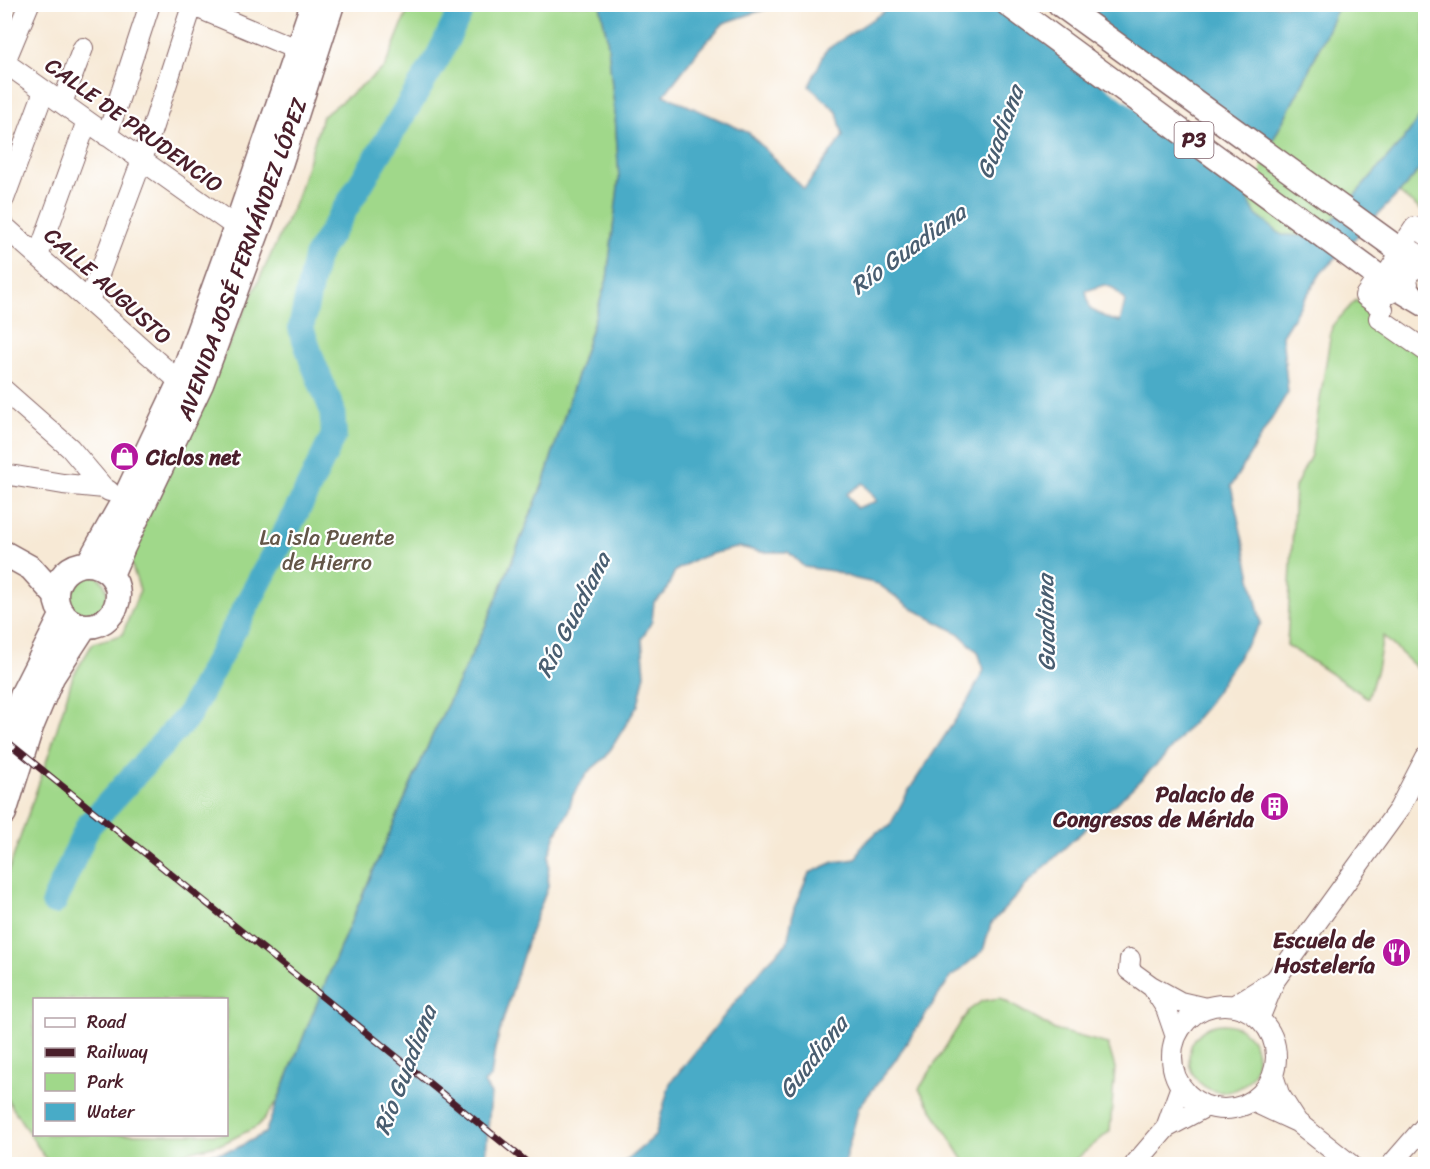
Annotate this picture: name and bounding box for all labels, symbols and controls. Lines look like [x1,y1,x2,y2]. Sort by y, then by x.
street label: CALLE DE PRUDENCIO [36,47,232,203]
water label: Guadiana [964,77,1037,184]
street label: AVENIDA JOSÉ FERNÁNDEZ LÓPEZ [165,92,319,427]
road number: P3 [1174,122,1214,158]
water label: Río Guadiana [841,191,977,306]
street label: CALLE AUGUSTO [35,217,181,355]
place label: Ciclos net [145,438,241,477]
shop icon: Ciclos net [109,441,141,473]
park label: La isla Puente de Hierro [260,518,395,582]
water label: Río Guadiana [523,543,623,685]
water label: Guadiana [1024,572,1068,671]
place label: Palacio de Congresos de Mérida [1052,775,1255,839]
building icon: Palacio de Congresos de Mérida [1259,791,1291,823]
place label: Escuela de Hostelería [1273,921,1376,985]
restaurant icon: Escuela de Hostelería [1380,937,1412,969]
water label: Río Guadiana [361,997,450,1141]
legend [33,998,228,1136]
water label: Guadiana [767,1004,861,1108]
text: Road [87,1006,127,1038]
text: Railway [87,1036,149,1068]
text: Park [87,1066,124,1098]
text: Water [87,1096,136,1128]

